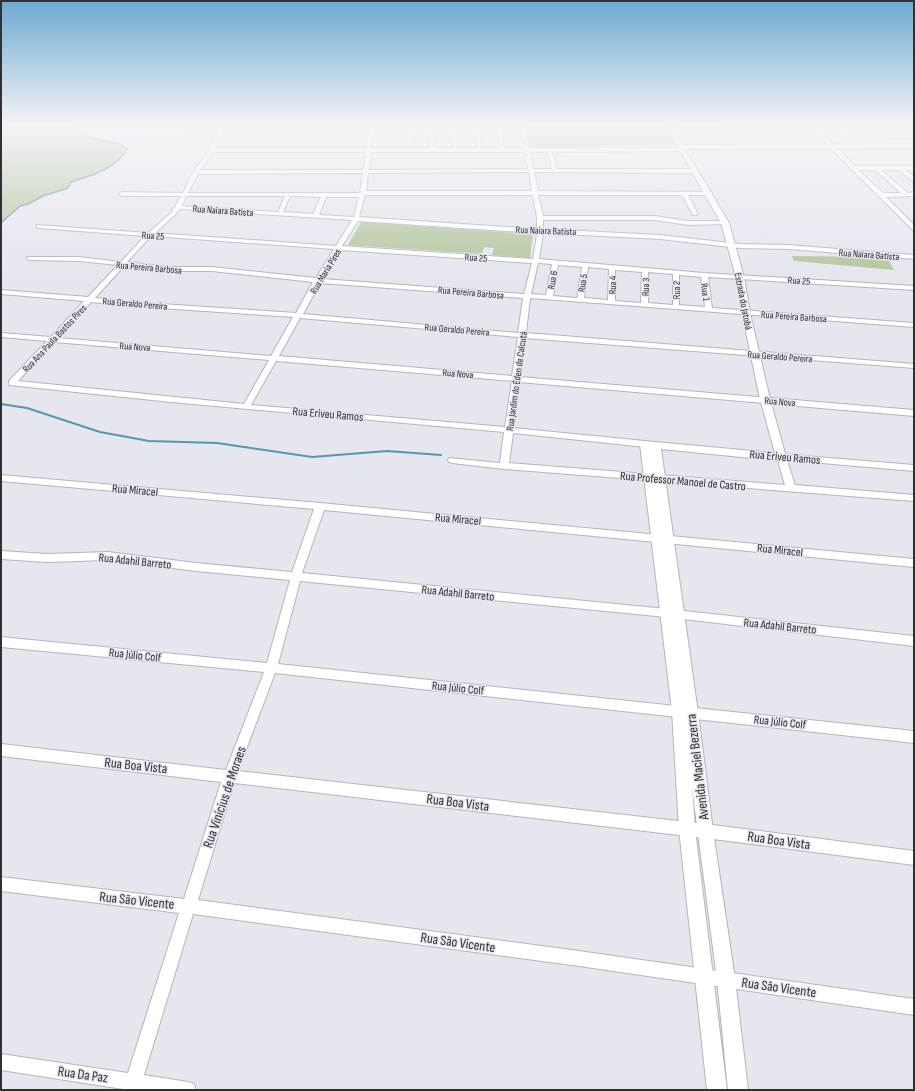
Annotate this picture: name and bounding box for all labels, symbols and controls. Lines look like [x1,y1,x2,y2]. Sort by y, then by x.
street label: Rua Naiara Batista [192,203,254,219]
street label: Rua Naiara Batista [515,224,577,238]
street label: Rua 25 [141,229,165,243]
street label: Rua Maria Pires [308,246,344,296]
street label: Rua Naiara Batista [838,247,900,263]
street label: Rua 25 [464,251,488,265]
street label: Rua Pereira Barbosa [115,259,183,277]
street label: Rua 6 [545,270,561,290]
street label: Estrada do Jatobá [732,272,754,331]
street label: Rua 5 [576,273,590,293]
street label: Rua 25 [787,274,811,288]
street label: Rua 4 [607,276,619,294]
street label: Rua 3 [640,278,652,296]
street label: Rua 2 [671,281,683,299]
street label: Rua 1 [698,282,712,302]
street label: Rua Pereira Barbosa [437,284,505,302]
street label: Rua Geraldo Pereira [102,295,168,313]
street label: Rua Ana Paula Bastos Pires [20,302,90,375]
street label: Rua Pereira Barbosa [761,309,827,325]
street label: Rua Geraldo Pereira [424,321,490,339]
street label: Rua Jardim do Éden de Calcutá [504,331,530,432]
street label: Rua Nova [119,340,151,354]
street label: Rua Geraldo Pereira [747,349,813,365]
street label: Rua Nova [442,367,474,381]
street label: Rua Nova [764,395,796,409]
street label: Rua Eriveu Ramos [292,404,364,425]
street label: Rua Eriveu Ramos [749,447,821,468]
street label: Rua Professor Manoel de Castro [619,469,746,494]
street label: Rua Miracel [111,481,159,500]
street label: Rua Miracel [434,510,482,529]
street label: Rua Miracel [756,541,804,560]
street label: Rua Adahil Barreto [98,550,172,573]
street label: Rua Adahil Barreto [421,582,495,605]
street label: Rua Adahil Barreto [743,615,817,638]
street label: Rua Júlio Colf [108,645,162,666]
street label: Rua Júlio Colf [431,678,485,699]
street label: Rua Júlio Colf [753,712,807,733]
street label: Avenida Maciel Bezerra [683,713,713,822]
street label: Rua Vinícius de Moraes [199,744,250,850]
street label: Rua Boa Vista [104,754,168,777]
street label: Rua Boa Vista [426,790,490,815]
street label: Rua Boa Vista [746,828,811,853]
street label: Rua São Vicente [99,888,175,913]
street label: Rua São Vicente [419,929,496,956]
street label: Rua São Vicente [740,974,817,1001]
street label: Rua Da Paz [57,1063,109,1086]

